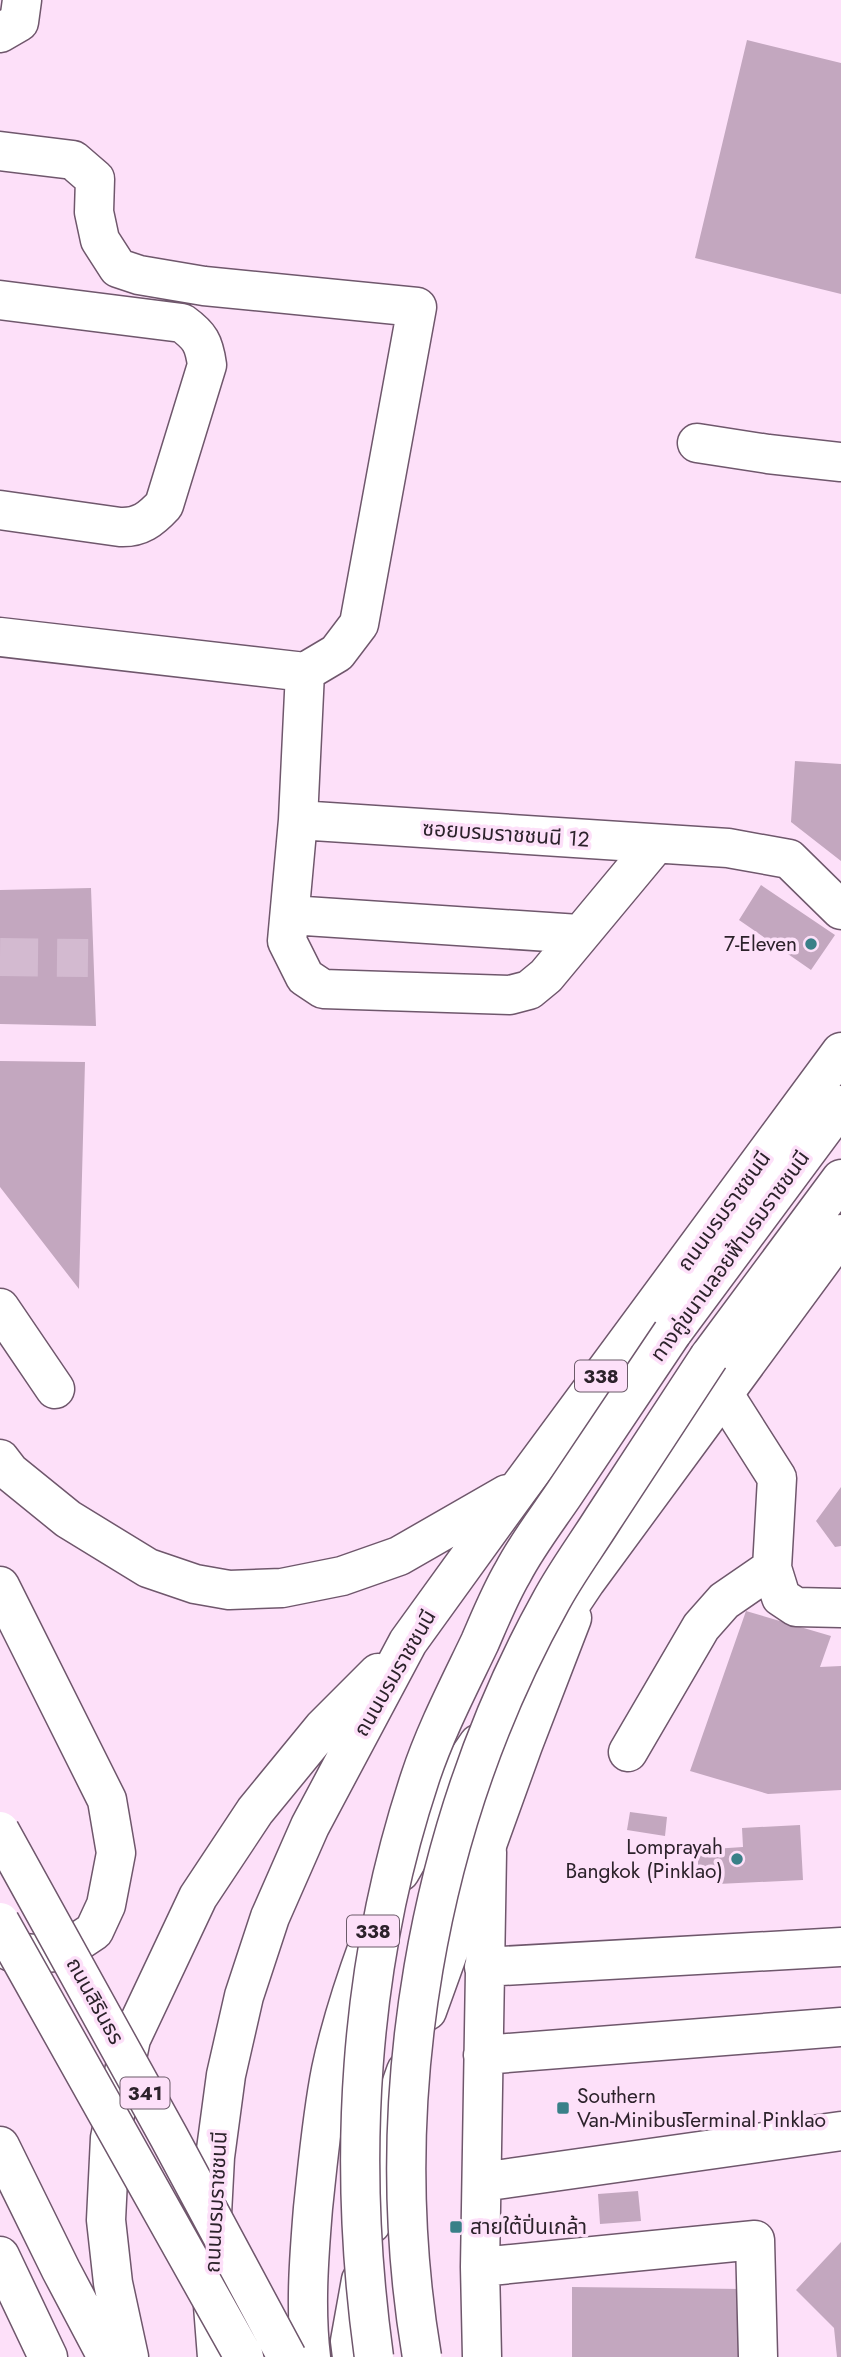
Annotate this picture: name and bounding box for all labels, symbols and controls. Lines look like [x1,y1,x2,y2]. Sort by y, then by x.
street label: ซอยบรมราชชนนี 12 [421,813,591,855]
place label: 7-Eleven [724,929,797,959]
marker: 7-Eleven [803,936,819,952]
street label: ทางคู่ขนานลอยฟ้าบรมราชชนนี [643,1144,817,1368]
street label: ถนนบรมราชชนนี [670,1145,778,1277]
road number: 338 [575,1360,627,1392]
street label: ถนนบรมราชชนนี [347,1604,443,1742]
place label: Lomprayah Bangkok (Pinklao) [566,1832,723,1886]
marker: Lomprayah Bangkok (Pinklao) [729,1851,745,1867]
road number: 338 [347,1915,399,1946]
street label: ถนนสิรินธร [59,1952,131,2050]
road number: 341 [120,2078,170,2108]
place label: Southern Van-MinibusTerminal Pinklao [577,2081,826,2135]
marker: Southern Van-MinibusTerminal Pinklao [555,2100,571,2116]
street label: ถนนบรมราชชนนี [197,2130,235,2274]
place label: สายใต้ปิ่นเกล้า [470,2212,587,2242]
marker: สายใต้ปิ่นเกล้า [448,2219,464,2235]

